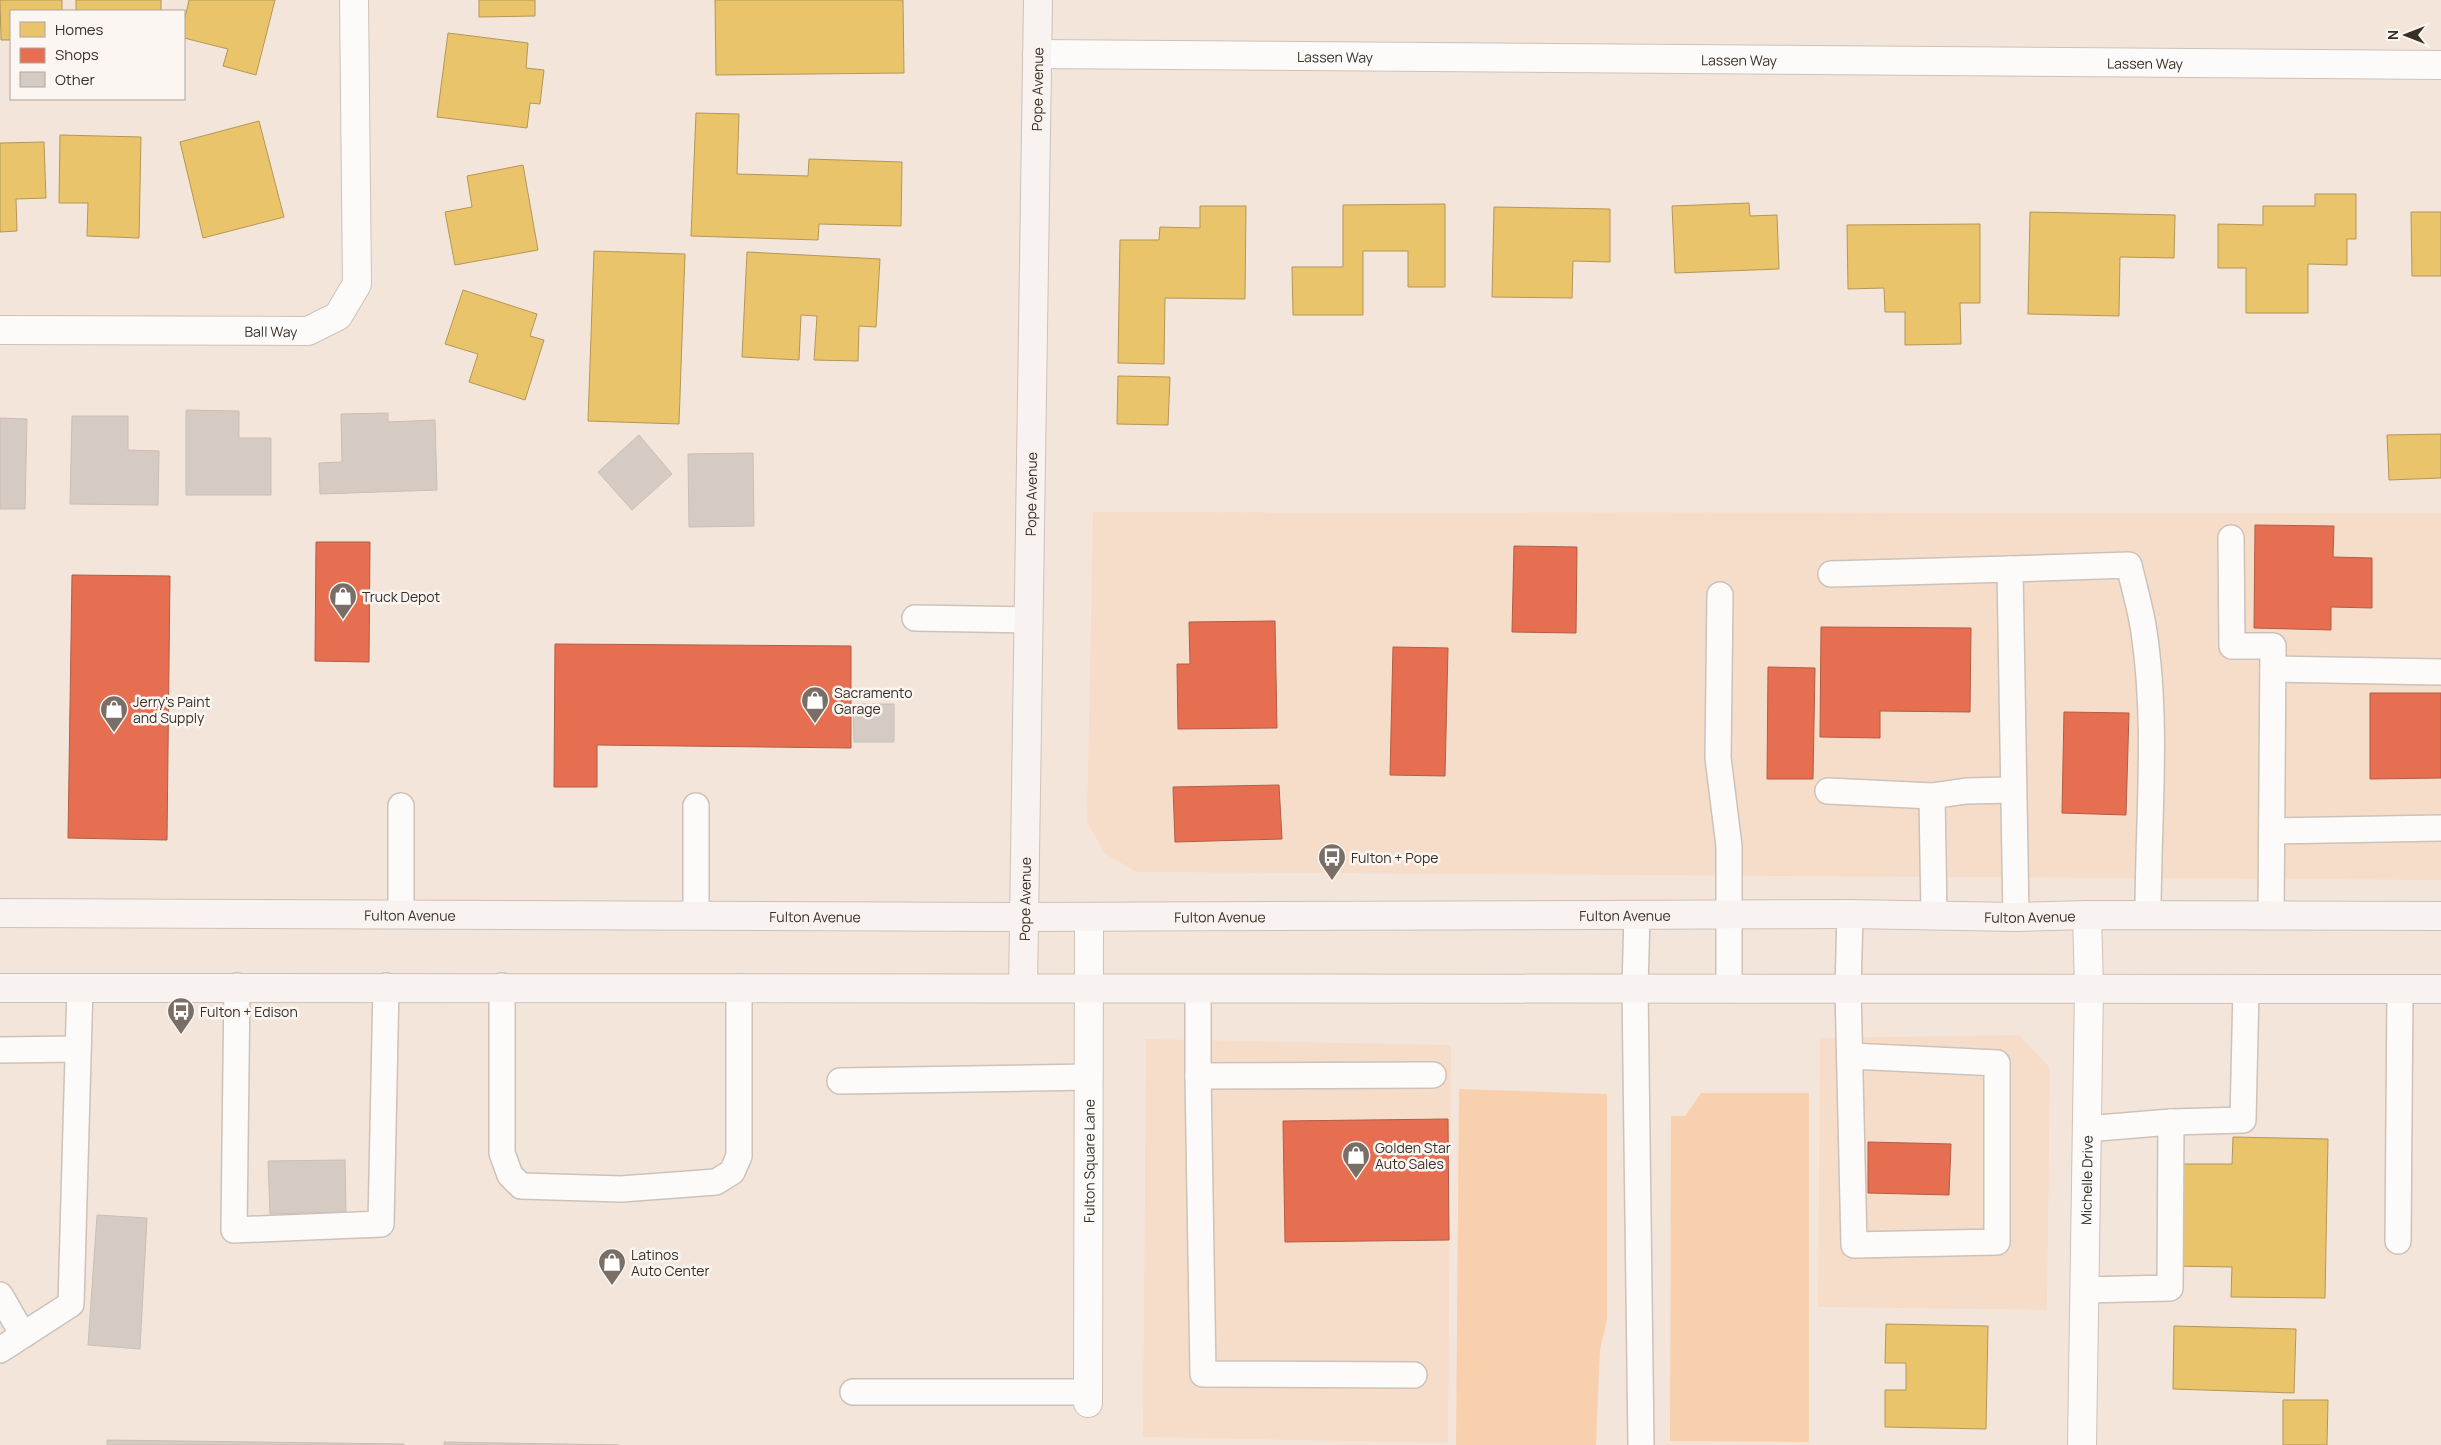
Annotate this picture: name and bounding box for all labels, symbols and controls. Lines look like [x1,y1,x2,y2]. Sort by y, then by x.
legend [10,10,185,100]
north arrow [2381,10,2431,60]
text: Homes [55,19,104,40]
text: N [2383,30,2402,40]
text: Shops [55,44,99,65]
street label: Pope Avenue [1027,47,1047,131]
street label: Lassen Way [1297,47,1374,66]
street label: Lassen Way [1701,50,1778,69]
street label: Lassen Way [2107,53,2184,72]
text: Other [55,69,96,90]
street label: Ball Way [244,321,298,340]
street label: Pope Avenue [1020,452,1041,536]
shop icon: Truck Depot [328,581,358,620]
place label: Truck Depot [362,587,440,606]
place label: Sacramento Garage [834,683,912,718]
shop icon: Sacramento Garage [800,685,830,724]
place label: Jerry's Paint and Supply [133,692,211,727]
shop icon: Jerry's Paint and Supply [99,694,129,733]
bus stop icon: Fulton + Pope [1317,842,1347,881]
place label: Fulton + Pope [1351,848,1438,867]
street label: Pope Avenue [1014,857,1034,941]
street label: Fulton Avenue [364,905,456,924]
street label: Fulton Avenue [1579,905,1671,924]
street label: Fulton Avenue [1984,906,2076,927]
street label: Fulton Avenue [769,907,861,926]
street label: Fulton Avenue [1174,907,1266,926]
bus stop icon: Fulton + Edison [166,996,196,1035]
place label: Fulton + Edison [200,1002,298,1021]
street label: Fulton Square Lane [1079,1099,1098,1223]
street label: Michelle Drive [2076,1135,2096,1225]
place label: Golden Star Auto Sales [1375,1138,1451,1173]
shop icon: Golden Star Auto Sales [1341,1140,1371,1179]
place label: Latinos Auto Center [631,1245,709,1280]
shop icon: Latinos Auto Center [597,1247,627,1286]

